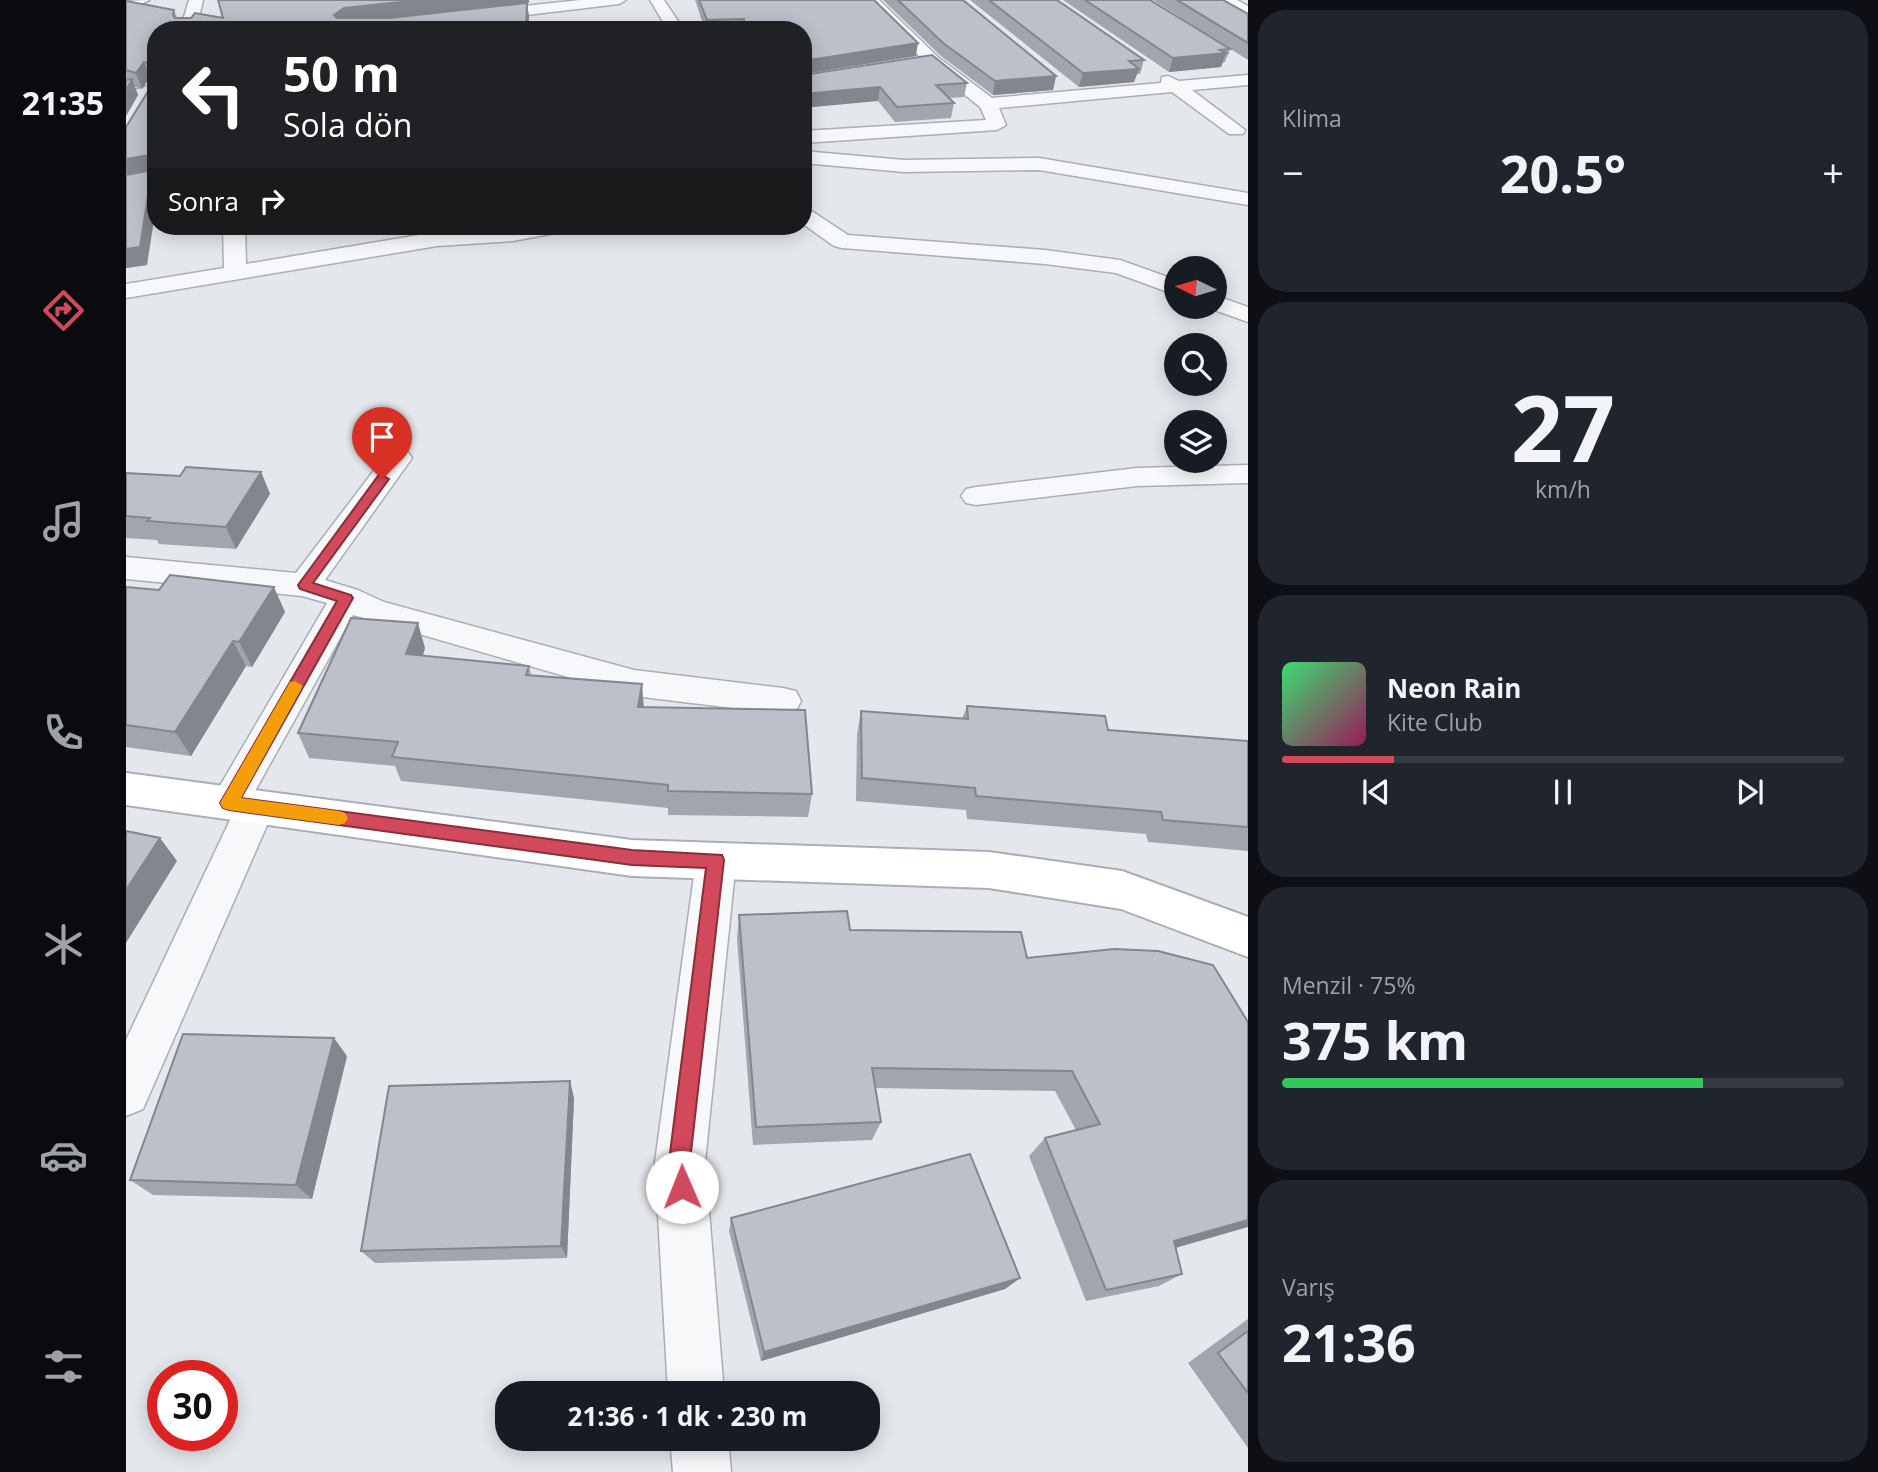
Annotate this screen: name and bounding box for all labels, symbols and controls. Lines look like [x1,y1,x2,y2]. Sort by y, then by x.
text: 50 m [283,40,400,106]
icon: left [168,49,259,140]
text: 21:35 [22,81,104,124]
text: Klima [1282,102,1342,134]
text: Sola dön [283,103,412,146]
text: 20.5° [1500,137,1626,208]
text: − [1282,146,1304,198]
text: + [1822,146,1844,198]
icon: right [253,182,291,220]
text: Sonra [168,183,239,219]
north arrow [1164,256,1227,318]
map controls [1164,256,1227,473]
icon: directions [39,286,88,335]
button: search [1164,333,1227,396]
text: 27 [1511,365,1615,489]
pin [352,407,412,479]
button: layers [1164,410,1227,473]
icon: arrive [363,418,401,456]
text: km/h [1535,473,1591,505]
icon: music [39,497,88,546]
text: Neon Rain [1387,670,1521,706]
text: Kite Club [1387,706,1482,738]
icon: phone [39,708,88,757]
icon: previous [1357,773,1395,811]
icon: pause [1544,773,1582,811]
icon: next [1731,773,1769,811]
icon: climate [39,920,88,969]
text: Menzil · 75% [1282,969,1415,1001]
text: 375 km [1282,1004,1468,1075]
icon: car [39,1131,88,1180]
position arrow [645,1150,719,1224]
text: Varış [1282,1271,1335,1303]
text: 21:36 [1282,1306,1416,1377]
icon: filters [39,1342,88,1391]
speed limit sign: 30 [147,1360,238,1451]
text: 21:36 · 1 dk · 230 m [568,1398,807,1434]

